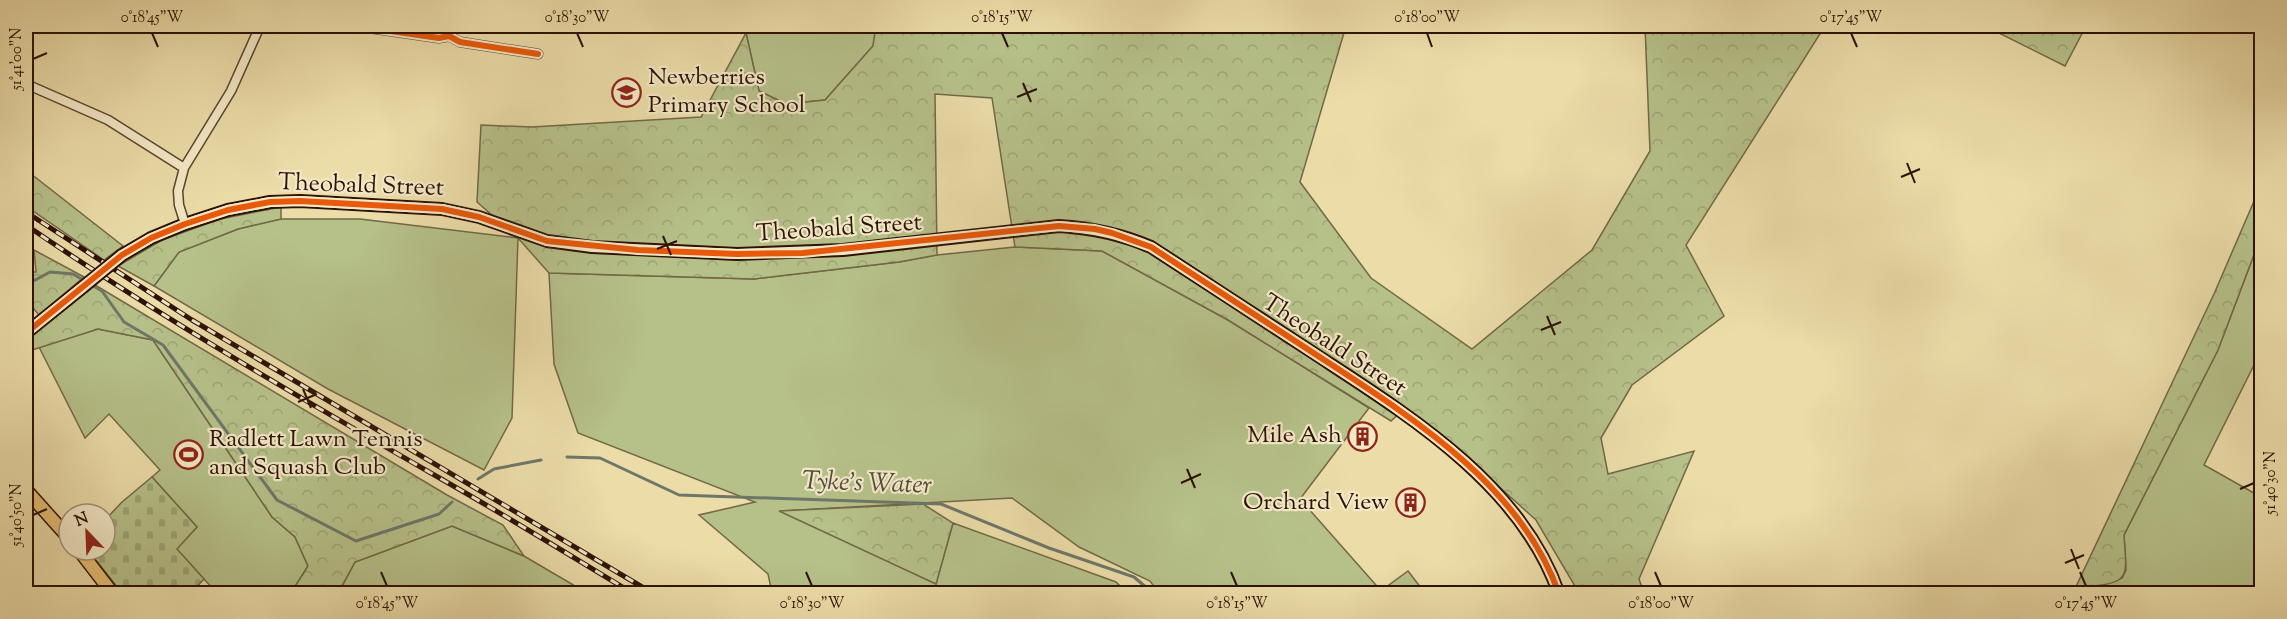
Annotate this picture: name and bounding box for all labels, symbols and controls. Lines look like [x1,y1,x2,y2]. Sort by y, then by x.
text: 0°18'45"W [121,8,184,29]
text: 0°18'30"W [545,8,610,29]
text: 0°18'15"W [971,8,1033,29]
text: 0°18'00"W [1394,8,1460,29]
text: 0°17'45"W [1820,8,1883,29]
text: 51°41'00"N [7,28,28,91]
place label: Newberries Primary School [648,61,806,123]
school or university icon: Newberries Primary School [611,76,643,108]
street label: Theobald Street [277,166,445,206]
street label: Theobald Street [755,206,923,252]
street label: Theobald Street [1255,287,1413,405]
place label: Mile Ash [1247,419,1342,453]
building icon: Mile Ash [1347,420,1379,452]
place label: Radlett Lawn Tennis and Squash Club [209,423,423,485]
sports icon: Radlett Lawn Tennis and Squash Club [172,438,204,470]
text: 51°40'30"N [2261,451,2282,516]
water label: Tyke's Water [802,463,932,505]
text: 51°40'50"N [7,483,28,548]
place label: Orchard View [1243,486,1389,520]
building icon: Orchard View [1394,487,1426,519]
north arrow [57,502,117,562]
text: N [72,507,93,534]
text: 0°18'45"W [356,594,419,615]
text: 0°18'30"W [780,594,845,615]
text: 0°18'15"W [1206,594,1268,615]
text: 0°18'00"W [1628,594,1694,615]
text: 0°17'45"W [2055,594,2118,615]

